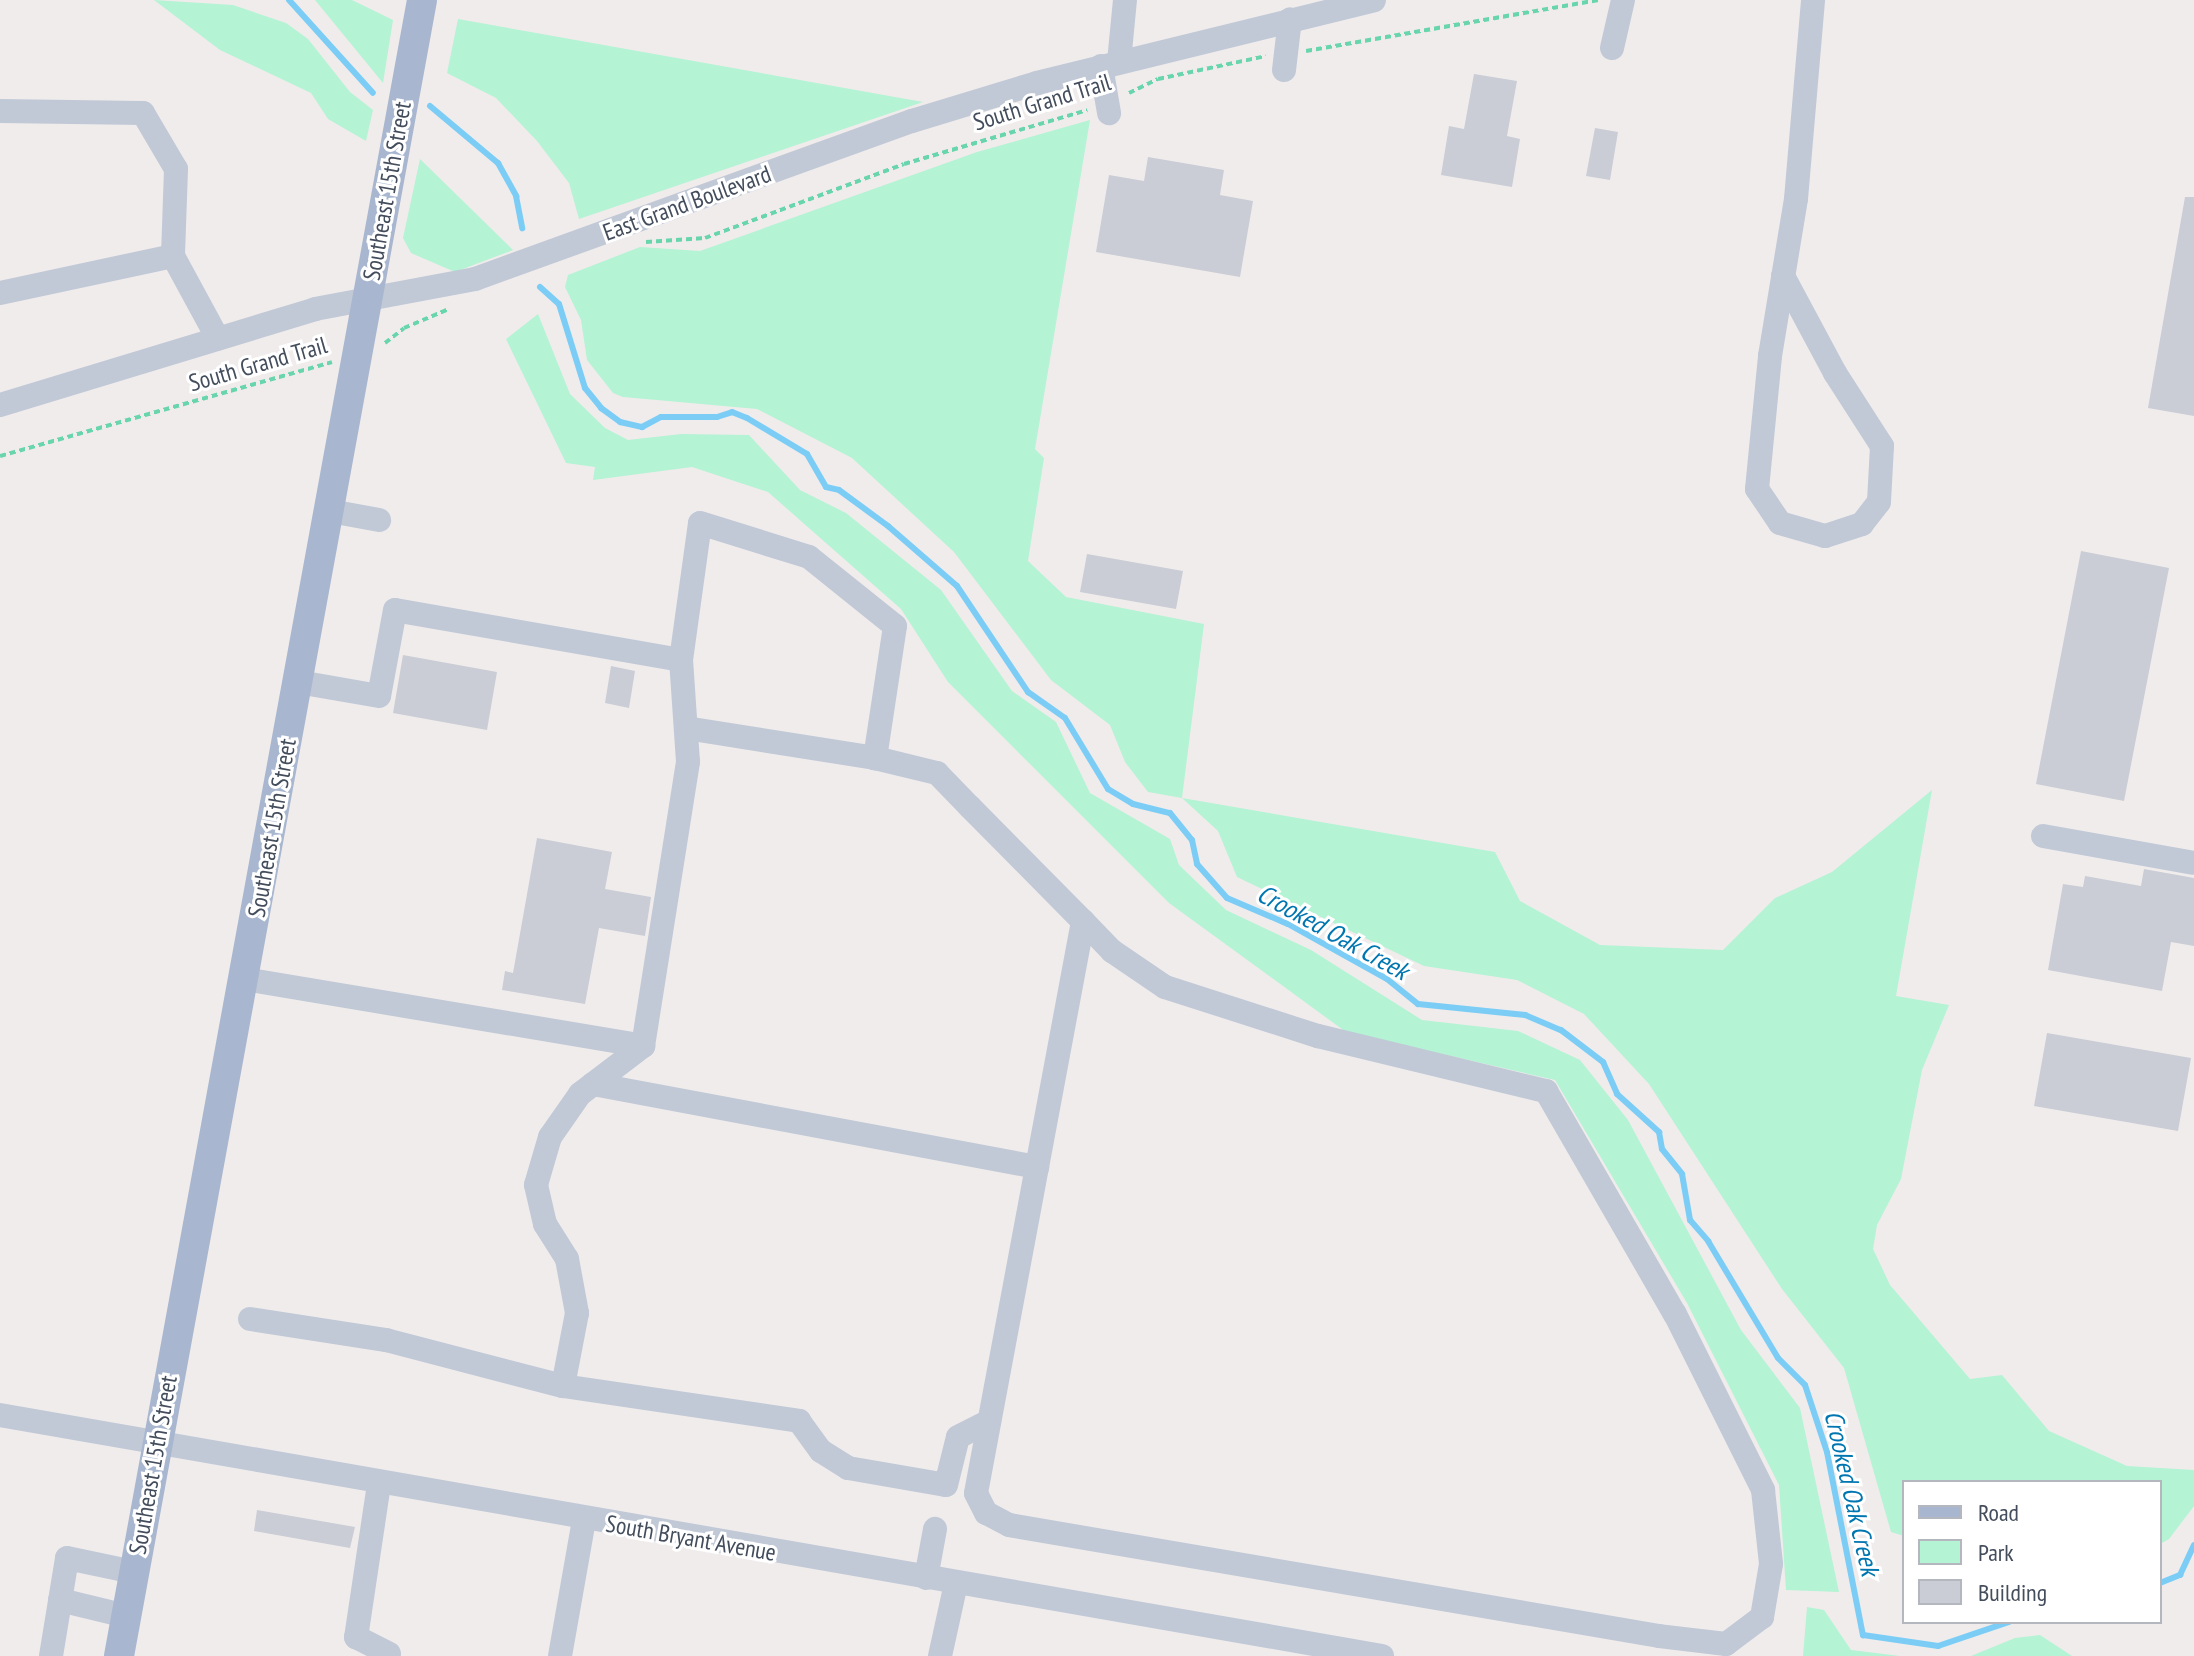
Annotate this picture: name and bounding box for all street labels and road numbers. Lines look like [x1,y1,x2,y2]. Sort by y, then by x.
street label: South Grand Trail [969,67,1115,137]
street label: Southeast 15th Street [357,99,417,283]
street label: East Grand Boulevard [599,159,775,247]
street label: South Grand Trail [185,330,331,398]
street label: Southeast 15th Street [242,736,302,920]
street label: Southeast 15th Street [123,1373,183,1557]
street label: South Bryant Avenue [603,1509,779,1567]

